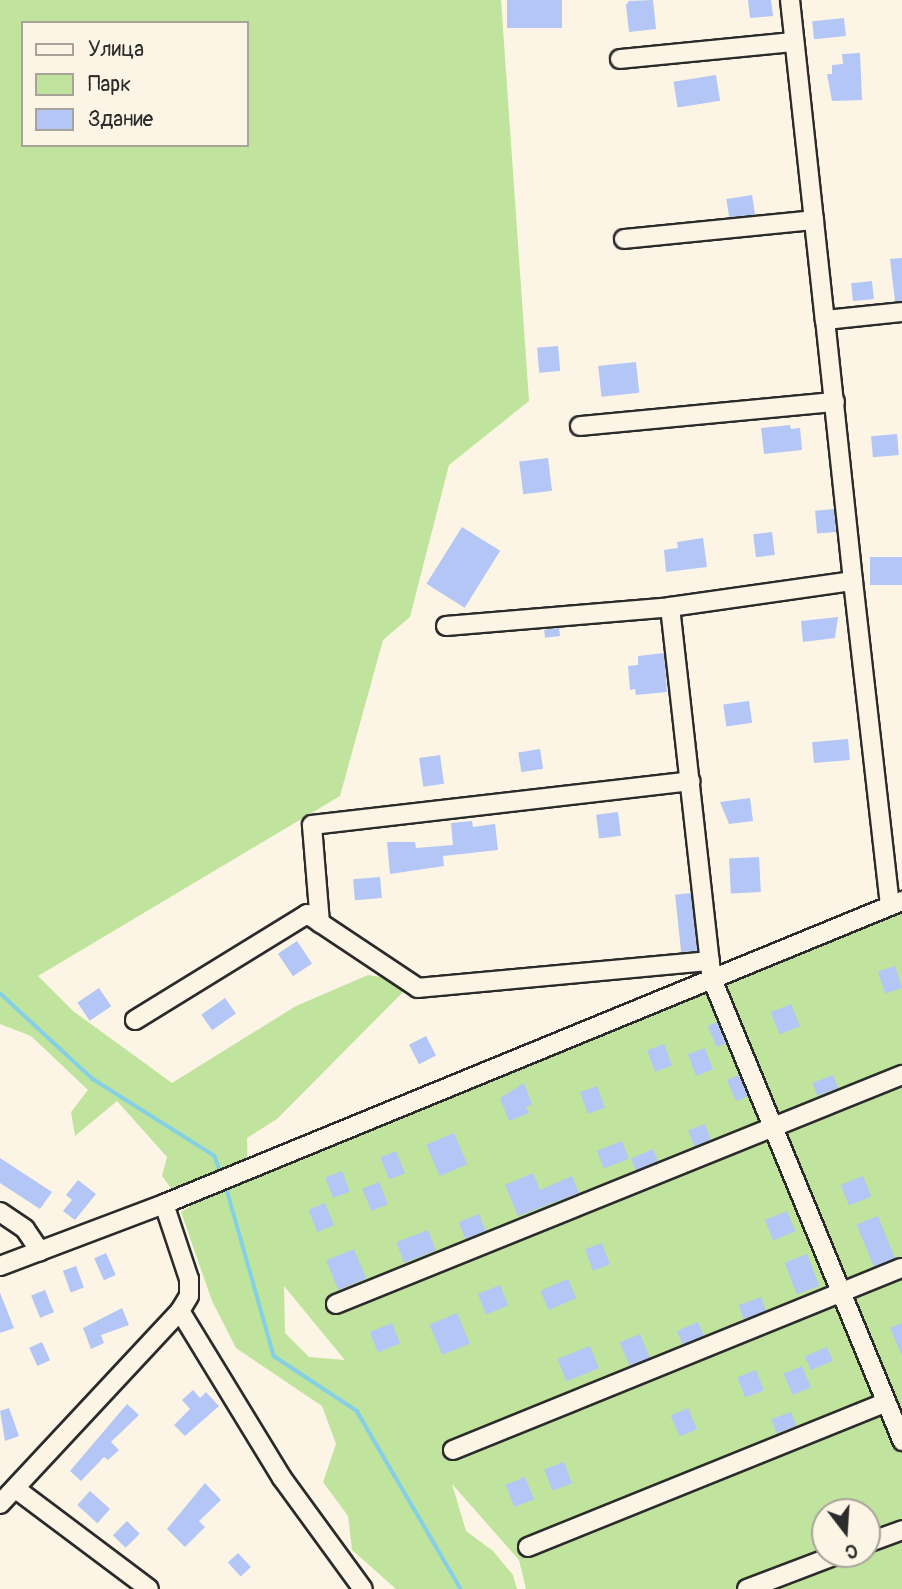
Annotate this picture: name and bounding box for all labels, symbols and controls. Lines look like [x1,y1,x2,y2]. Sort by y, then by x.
legend [21,21,248,147]
text: Улица [88,36,144,63]
text: Парк [88,71,131,98]
text: Здание [88,106,153,133]
north arrow [811,1498,881,1568]
text: С [842,1538,861,1564]

